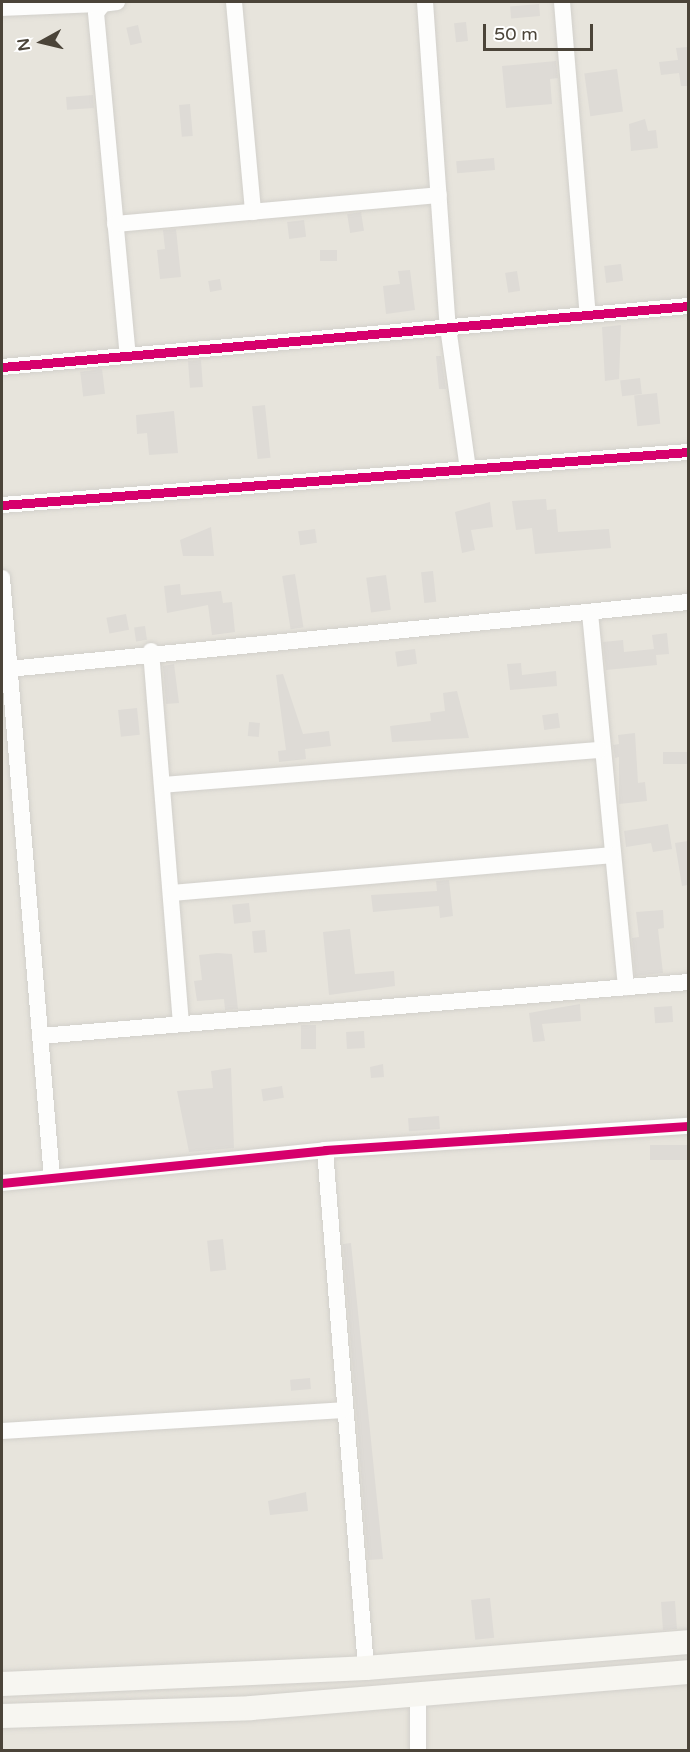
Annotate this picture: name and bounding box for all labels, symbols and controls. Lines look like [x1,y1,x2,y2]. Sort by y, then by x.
north arrow [12,12,72,72]
scale bar [486,12,596,50]
text: 50 m [494,23,538,45]
text: N [13,37,35,52]

